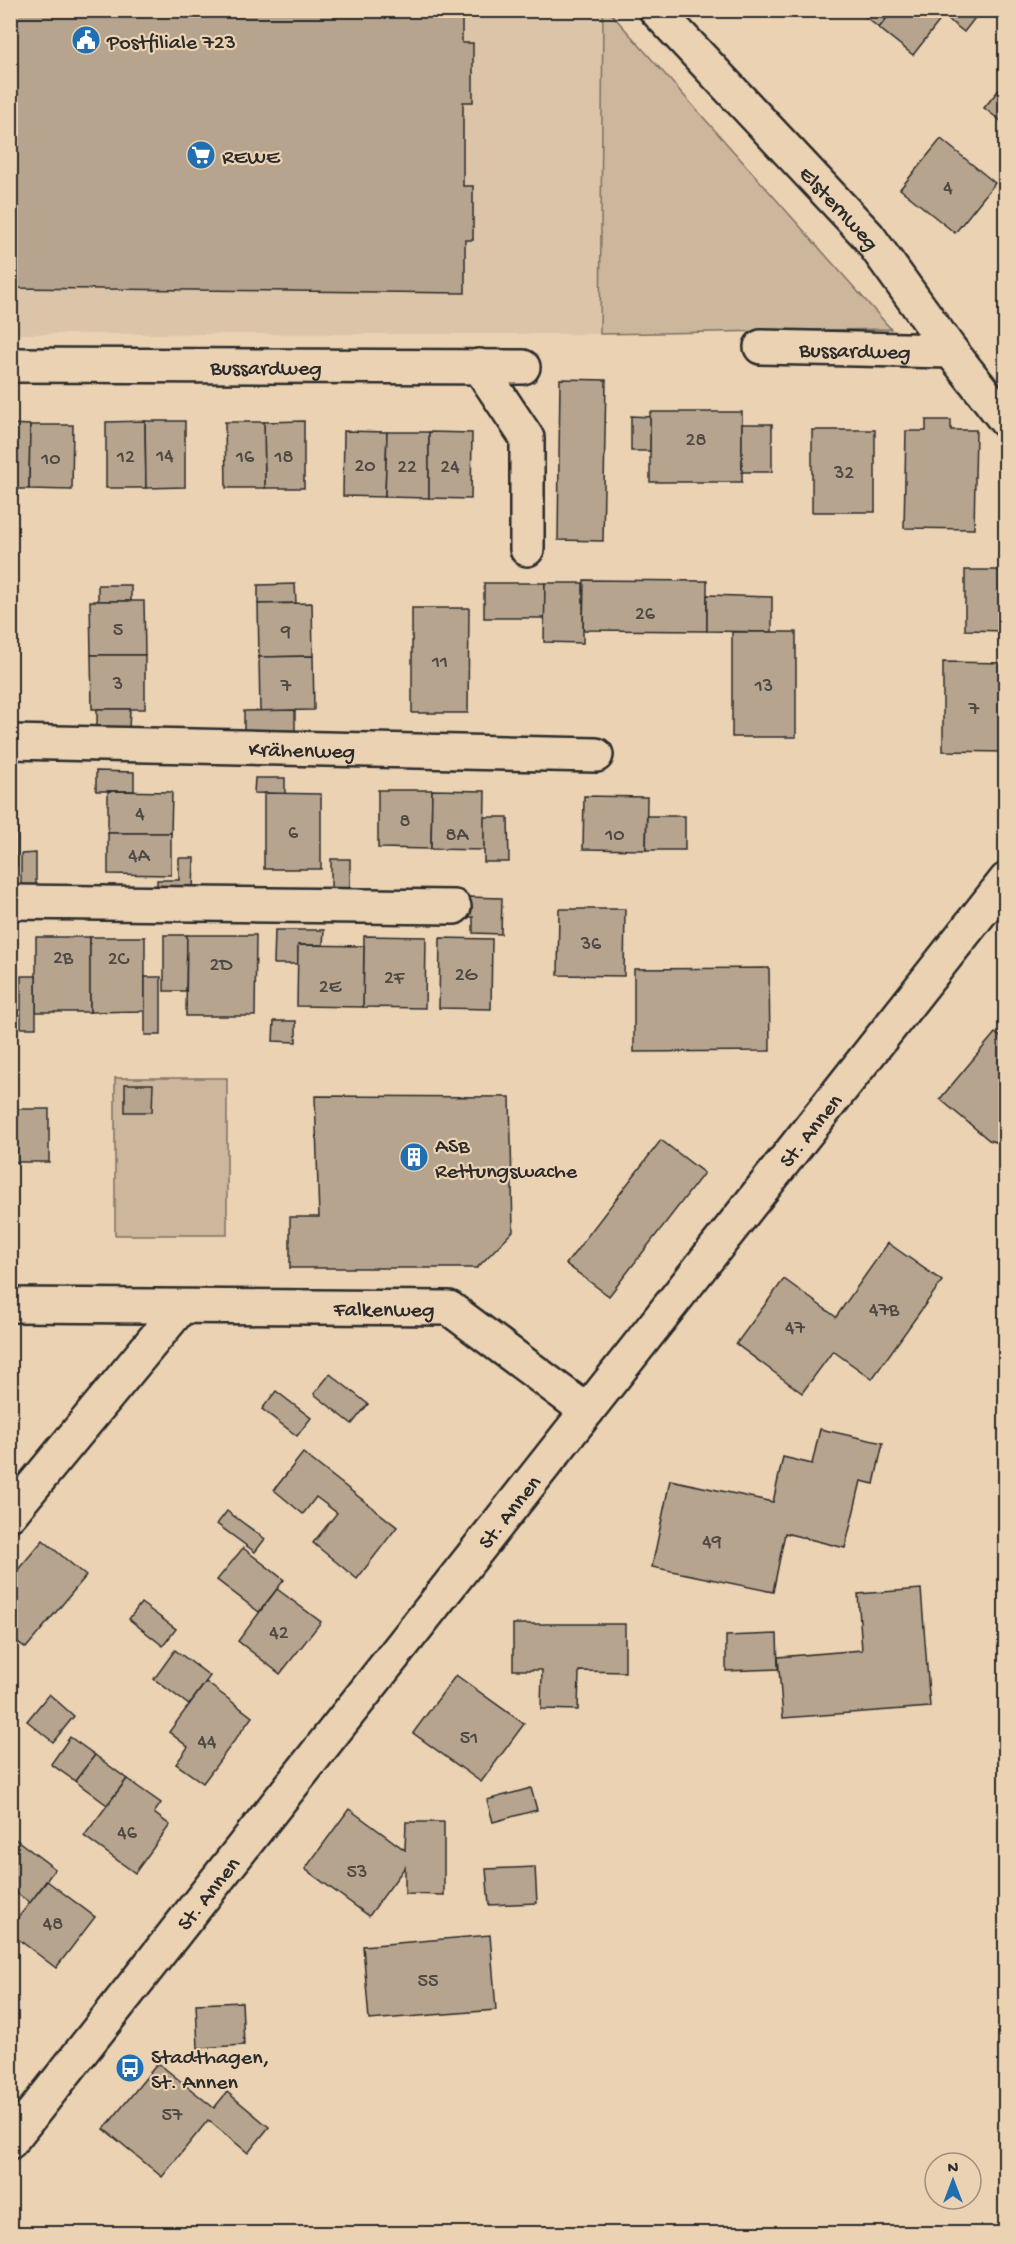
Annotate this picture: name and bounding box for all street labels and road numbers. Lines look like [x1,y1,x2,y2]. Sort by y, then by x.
street label: Elsternweg [792,162,883,257]
street label: Bussardweg [798,339,911,367]
street label: Bussardweg [209,357,322,383]
street label: Krähenweg [248,738,355,767]
street label: St. Annen [775,1089,850,1174]
street label: Falkenweg [332,1298,435,1325]
street label: St. Annen [474,1471,549,1556]
street label: St. Annen [173,1852,248,1937]

